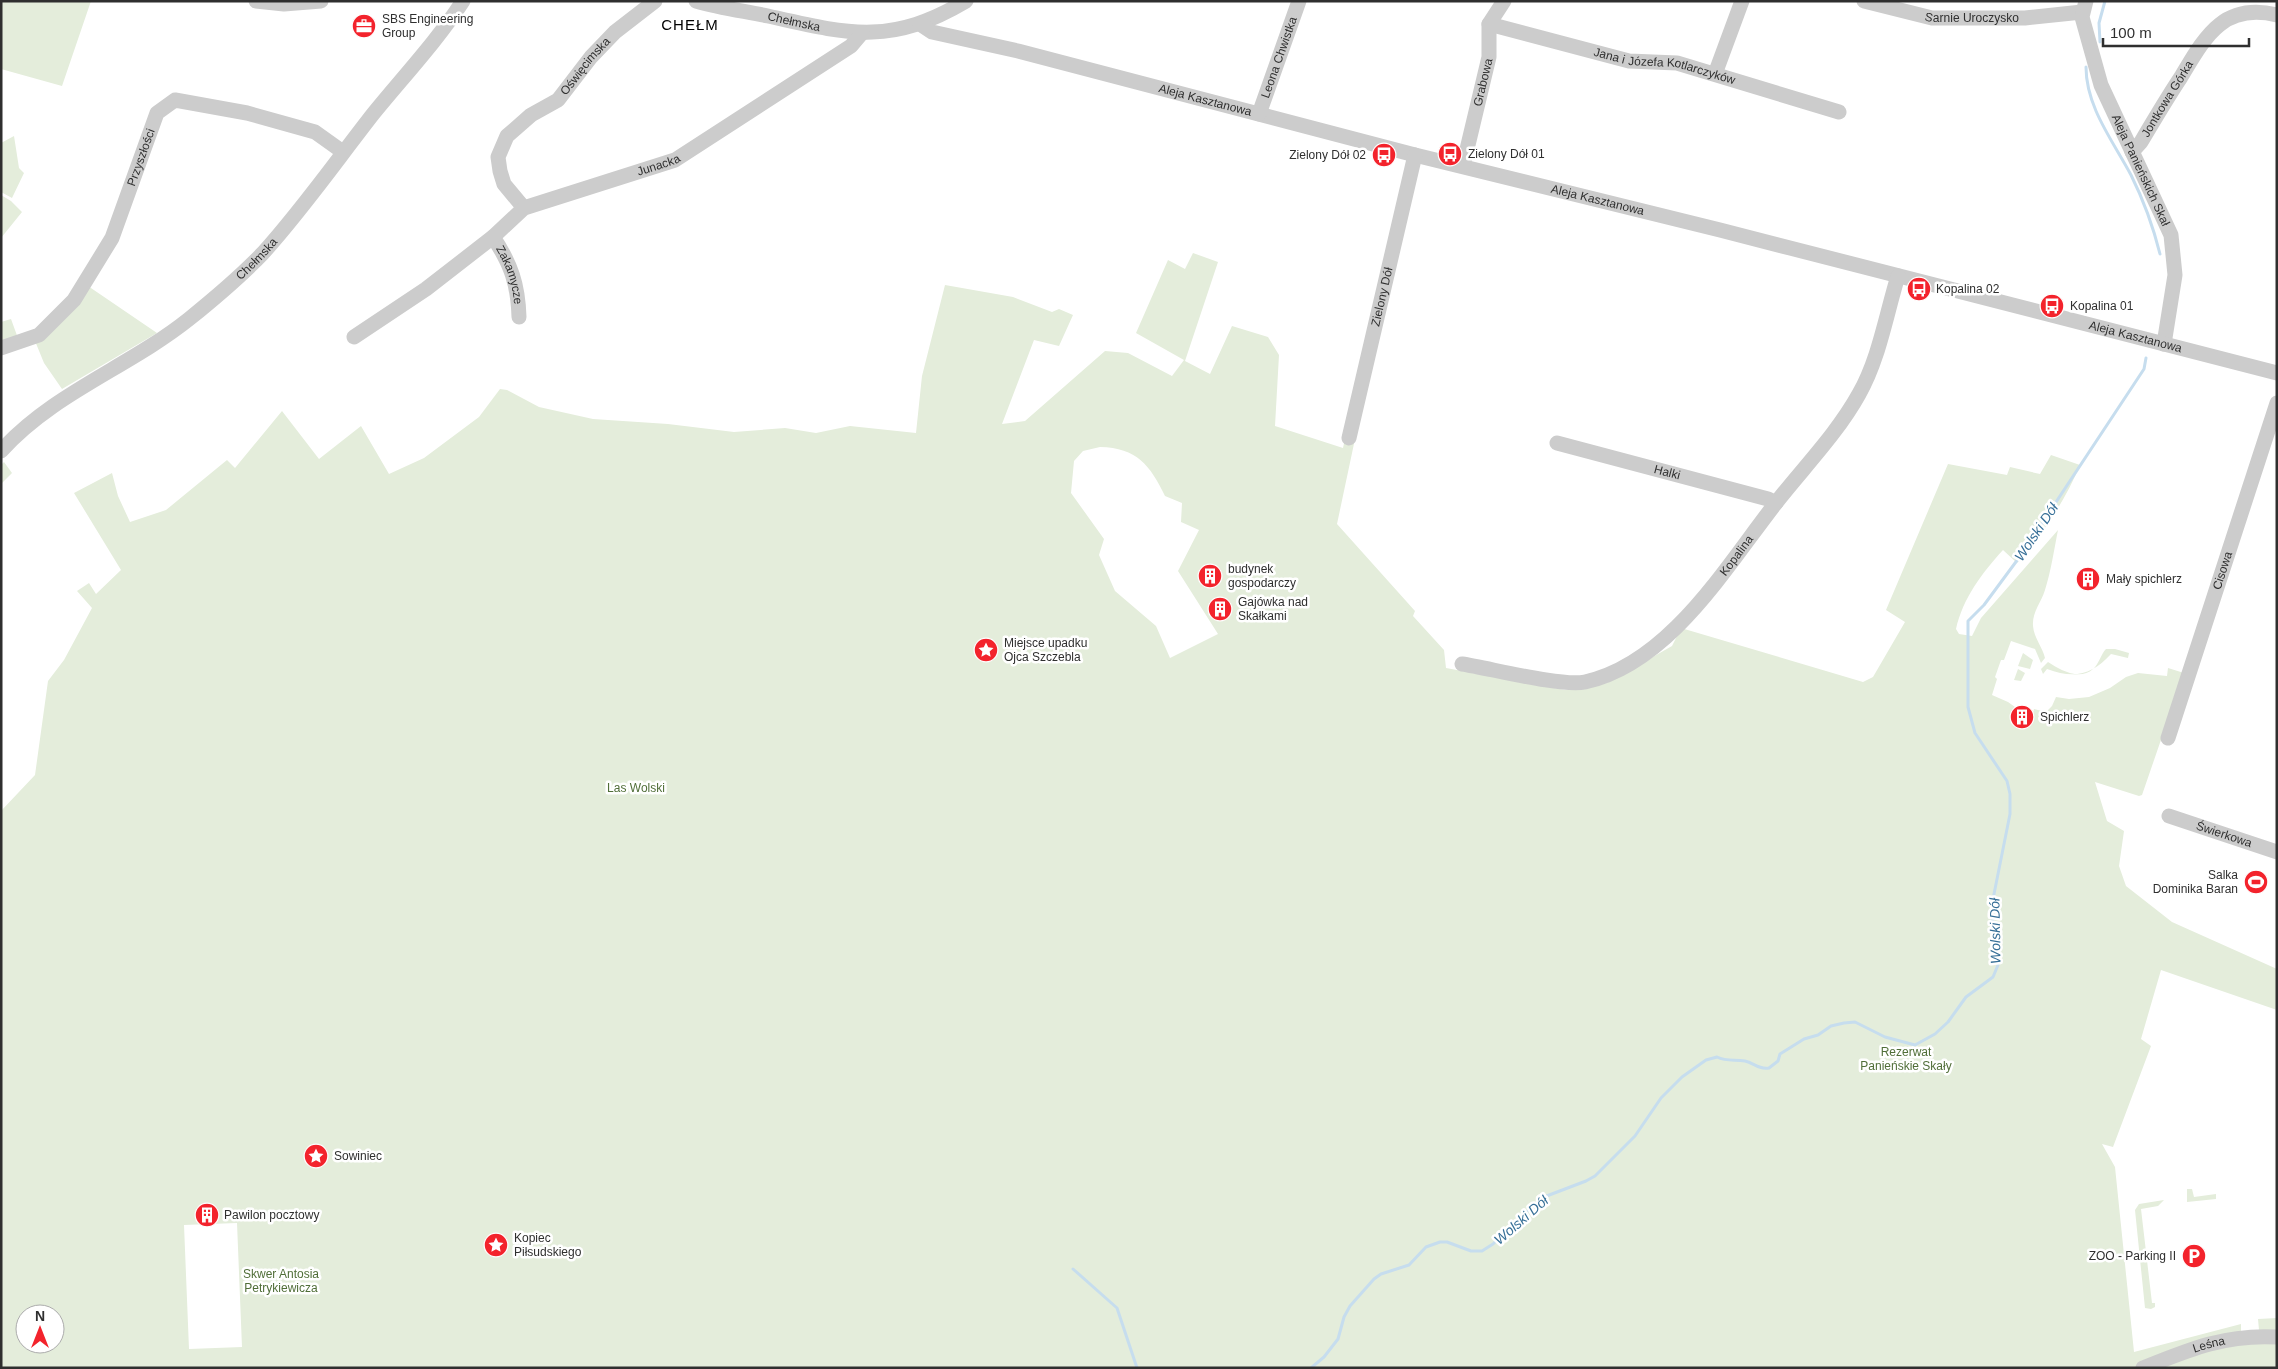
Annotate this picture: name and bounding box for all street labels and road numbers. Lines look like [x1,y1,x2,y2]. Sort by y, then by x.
street label: Chełmska [766,9,822,34]
street label: Sarnie Uroczysko [1923,9,2019,25]
street label: Leona Chwistka [1258,15,1300,100]
street label: Oświęcimska [557,34,613,98]
street label: Jana i Józefa Kotlarczyków [1592,45,1737,87]
street label: Grabowa [1470,57,1495,108]
street label: Jontkowa Górka [2139,58,2196,139]
street label: Aleja Kasztanowa [1157,81,1253,119]
street label: Aleja Panieńskich Skał [2109,112,2173,228]
street label: Przyszłości [124,127,158,188]
street label: Junacka [635,151,683,179]
street label: Aleja Kasztanowa [1550,182,1646,218]
street label: Chełmska [233,235,280,283]
street label: Zakamycze [493,243,525,305]
street label: Zielony Dół [1368,266,1396,328]
street label: Aleja Kasztanowa [2088,318,2184,355]
street label: Halki [1652,462,1682,482]
street label: Kopalina [1717,532,1756,579]
street label: Cisowa [2210,549,2235,592]
street label: Świerkowa [2194,818,2254,850]
street label: Leśna [2191,1334,2226,1356]

